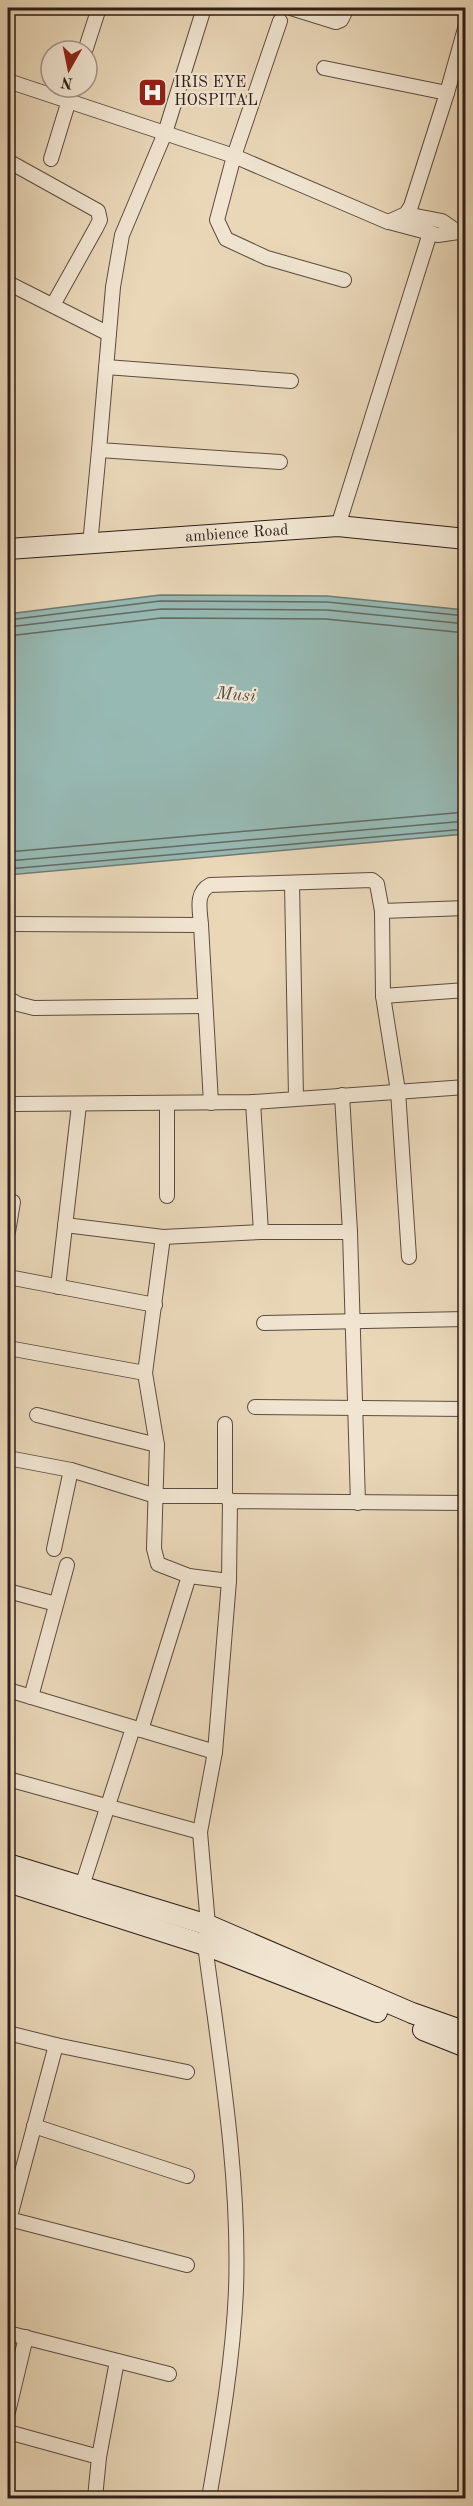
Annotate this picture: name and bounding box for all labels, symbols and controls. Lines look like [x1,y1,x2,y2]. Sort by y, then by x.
north arrow [39,39,99,99]
text: N [59,73,74,91]
place label: IRIS EYE HOSPITAL [174,75,258,109]
hospital icon: IRIS EYE HOSPITAL [137,76,169,108]
street label: ambience Road [185,522,289,546]
water label: Musi [214,685,257,705]

